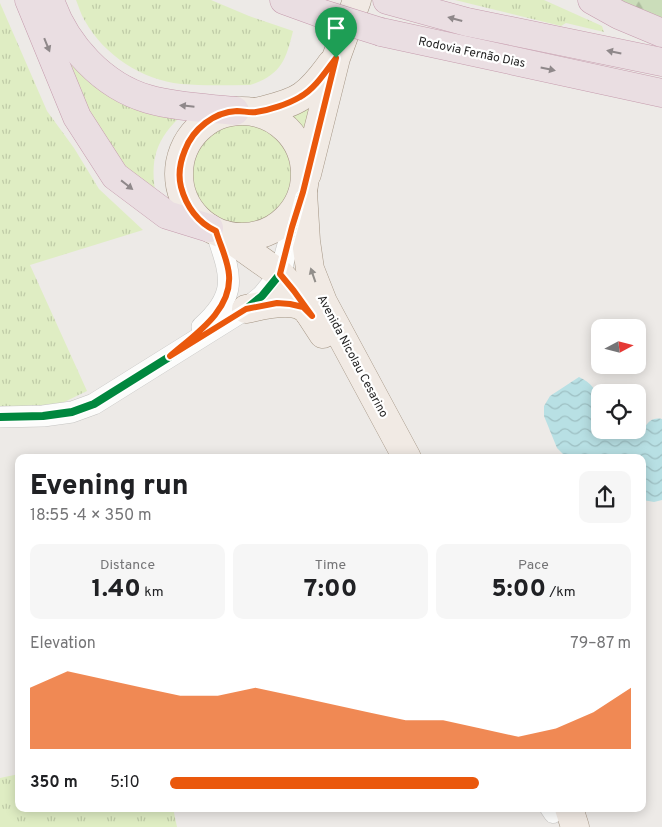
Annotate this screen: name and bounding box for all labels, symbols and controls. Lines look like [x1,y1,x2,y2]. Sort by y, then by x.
pin [315,7,357,58]
icon: arrive [322,14,350,42]
one-way arrow [448,14,463,22]
street label: Rodovia Fernão Dias [417,34,527,72]
one-way arrow [44,38,52,52]
one-way arrow [607,48,622,56]
one-way arrow [541,65,557,73]
one-way arrow [179,102,195,110]
one-way arrow [120,179,133,190]
one-way arrow [309,267,316,282]
street label: Avenida Nicolau Cesarino [313,292,391,421]
north arrow [591,319,646,374]
map controls [591,319,646,439]
button: locate [591,384,646,439]
text: Evening run [30,469,189,505]
button: share [579,471,631,523]
text: 18:55 · 4 × 350 m [30,506,152,526]
text: Distance [100,557,155,574]
text: Time [315,557,346,574]
text: Pace [518,557,549,574]
text: 1.40 [91,574,141,606]
text: 7:00 [304,574,357,606]
text: 5:00 [491,574,546,606]
text: km [141,584,164,601]
text: /km [546,584,576,601]
text: Elevation [30,634,96,654]
text: 79–87 m [570,634,631,654]
text: 350 m [30,773,78,793]
text: 5:10 [110,773,140,793]

